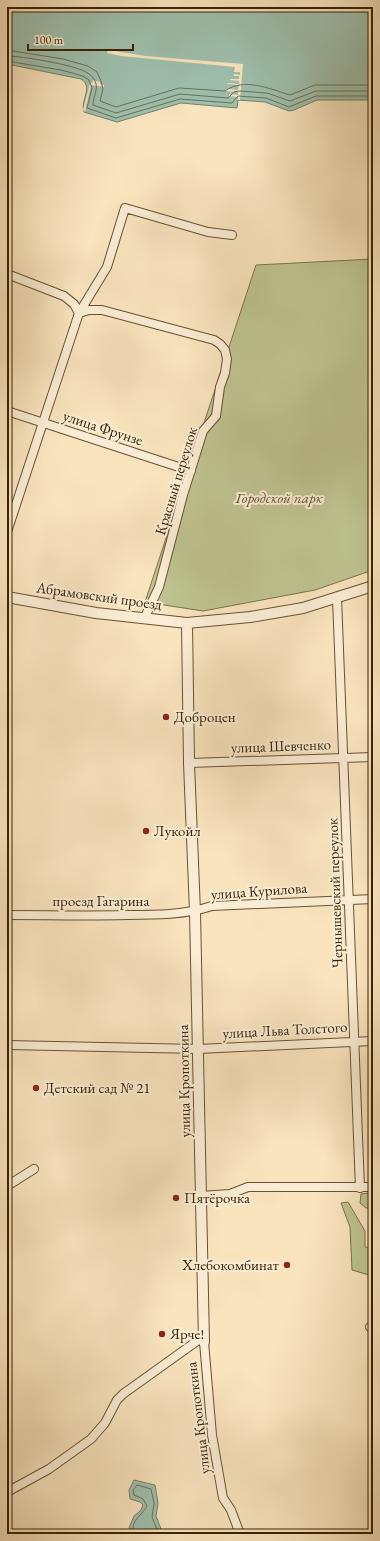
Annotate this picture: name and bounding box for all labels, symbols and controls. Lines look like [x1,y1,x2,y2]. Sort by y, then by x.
scale bar [28,26,133,52]
text: 100 m [34,32,64,48]
street label: улица Фрунзе [61,406,146,449]
street label: Красный переулок [150,424,201,537]
park label: Городской парк [234,488,324,507]
street label: Абрамовский проезд [34,577,163,614]
place label: Доброцен [174,707,236,726]
marker: Доброцен [161,712,171,722]
street label: улица Шевченко [231,734,331,757]
street label: Чернышевский переулок [322,818,347,968]
place label: Лукойл [154,821,201,840]
marker: Лукойл [141,826,151,836]
street label: улица Курилова [210,878,308,903]
street label: проезд Гагарина [53,891,149,910]
street label: улица Льва Толстого [222,1017,348,1042]
street label: улица Кропоткина [173,1024,194,1138]
place label: Детский сад № 21 [44,1078,151,1097]
marker: Детский сад № 21 [31,1083,41,1093]
place label: Пятёрочка [184,1188,250,1207]
marker: Пятёрочка [171,1193,181,1203]
place label: Хлебокомбинат [181,1255,279,1274]
marker: Хлебокомбинат [282,1260,292,1270]
place label: Ярче! [169,1324,204,1343]
marker: Ярче! [157,1329,167,1339]
street label: улица Кропоткина [181,1361,214,1475]

